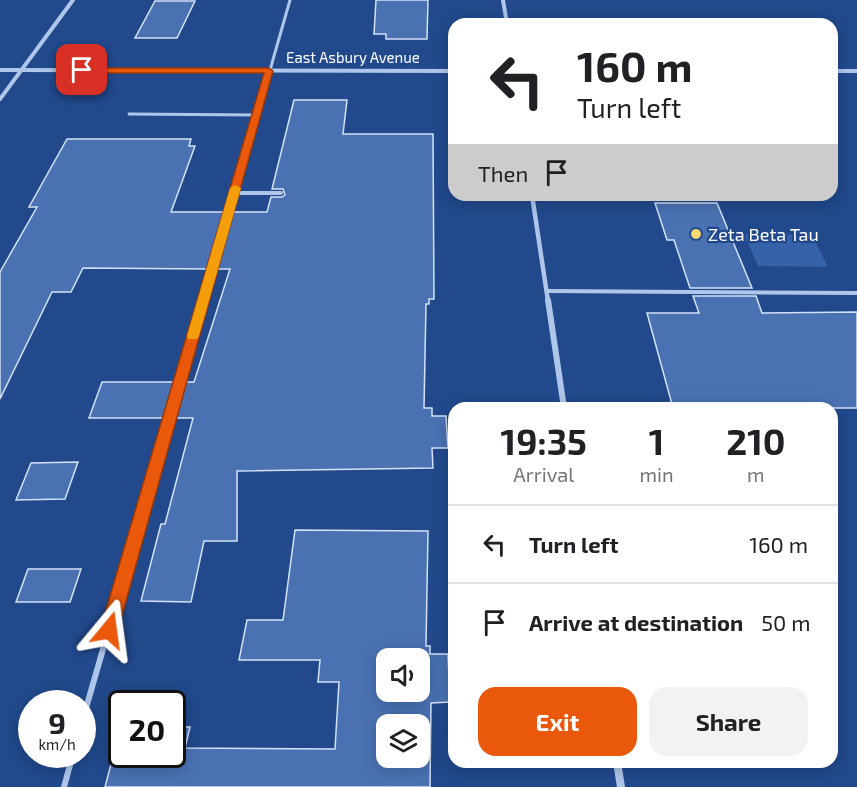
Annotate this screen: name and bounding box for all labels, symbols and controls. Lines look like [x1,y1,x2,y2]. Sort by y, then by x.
text: 160 m [577,40,693,90]
icon: left [478,42,556,120]
pin [56,44,107,95]
street label: East Asbury Avenue [286,48,420,66]
icon: arrive [65,53,98,86]
text: Turn left [577,91,681,123]
icon: arrive [540,156,573,189]
text: Then [478,160,528,186]
place label: Zeta Beta Tau [708,223,819,245]
marker: Zeta Beta Tau [689,227,703,241]
text: 19:35 [501,419,587,462]
text: 1 [649,419,664,462]
text: 210 [726,419,785,462]
text: Arrival [513,462,574,486]
text: min [640,462,674,486]
text: m [747,462,765,486]
icon: left [478,528,511,561]
text: Turn left [529,531,618,557]
text: 160 m [749,531,808,557]
position arrow [77,598,141,662]
icon: arrive [478,606,511,639]
text: Arrive at destination [529,609,743,635]
text: 50 m [761,609,811,635]
map controls [376,648,430,768]
button: sound [376,648,430,702]
button: Exit [478,687,637,756]
button: Share [649,687,808,756]
speed limit sign: 20 [108,690,186,768]
text: 9 [48,704,66,740]
button: layers [376,714,430,768]
text: km/h [38,735,76,753]

